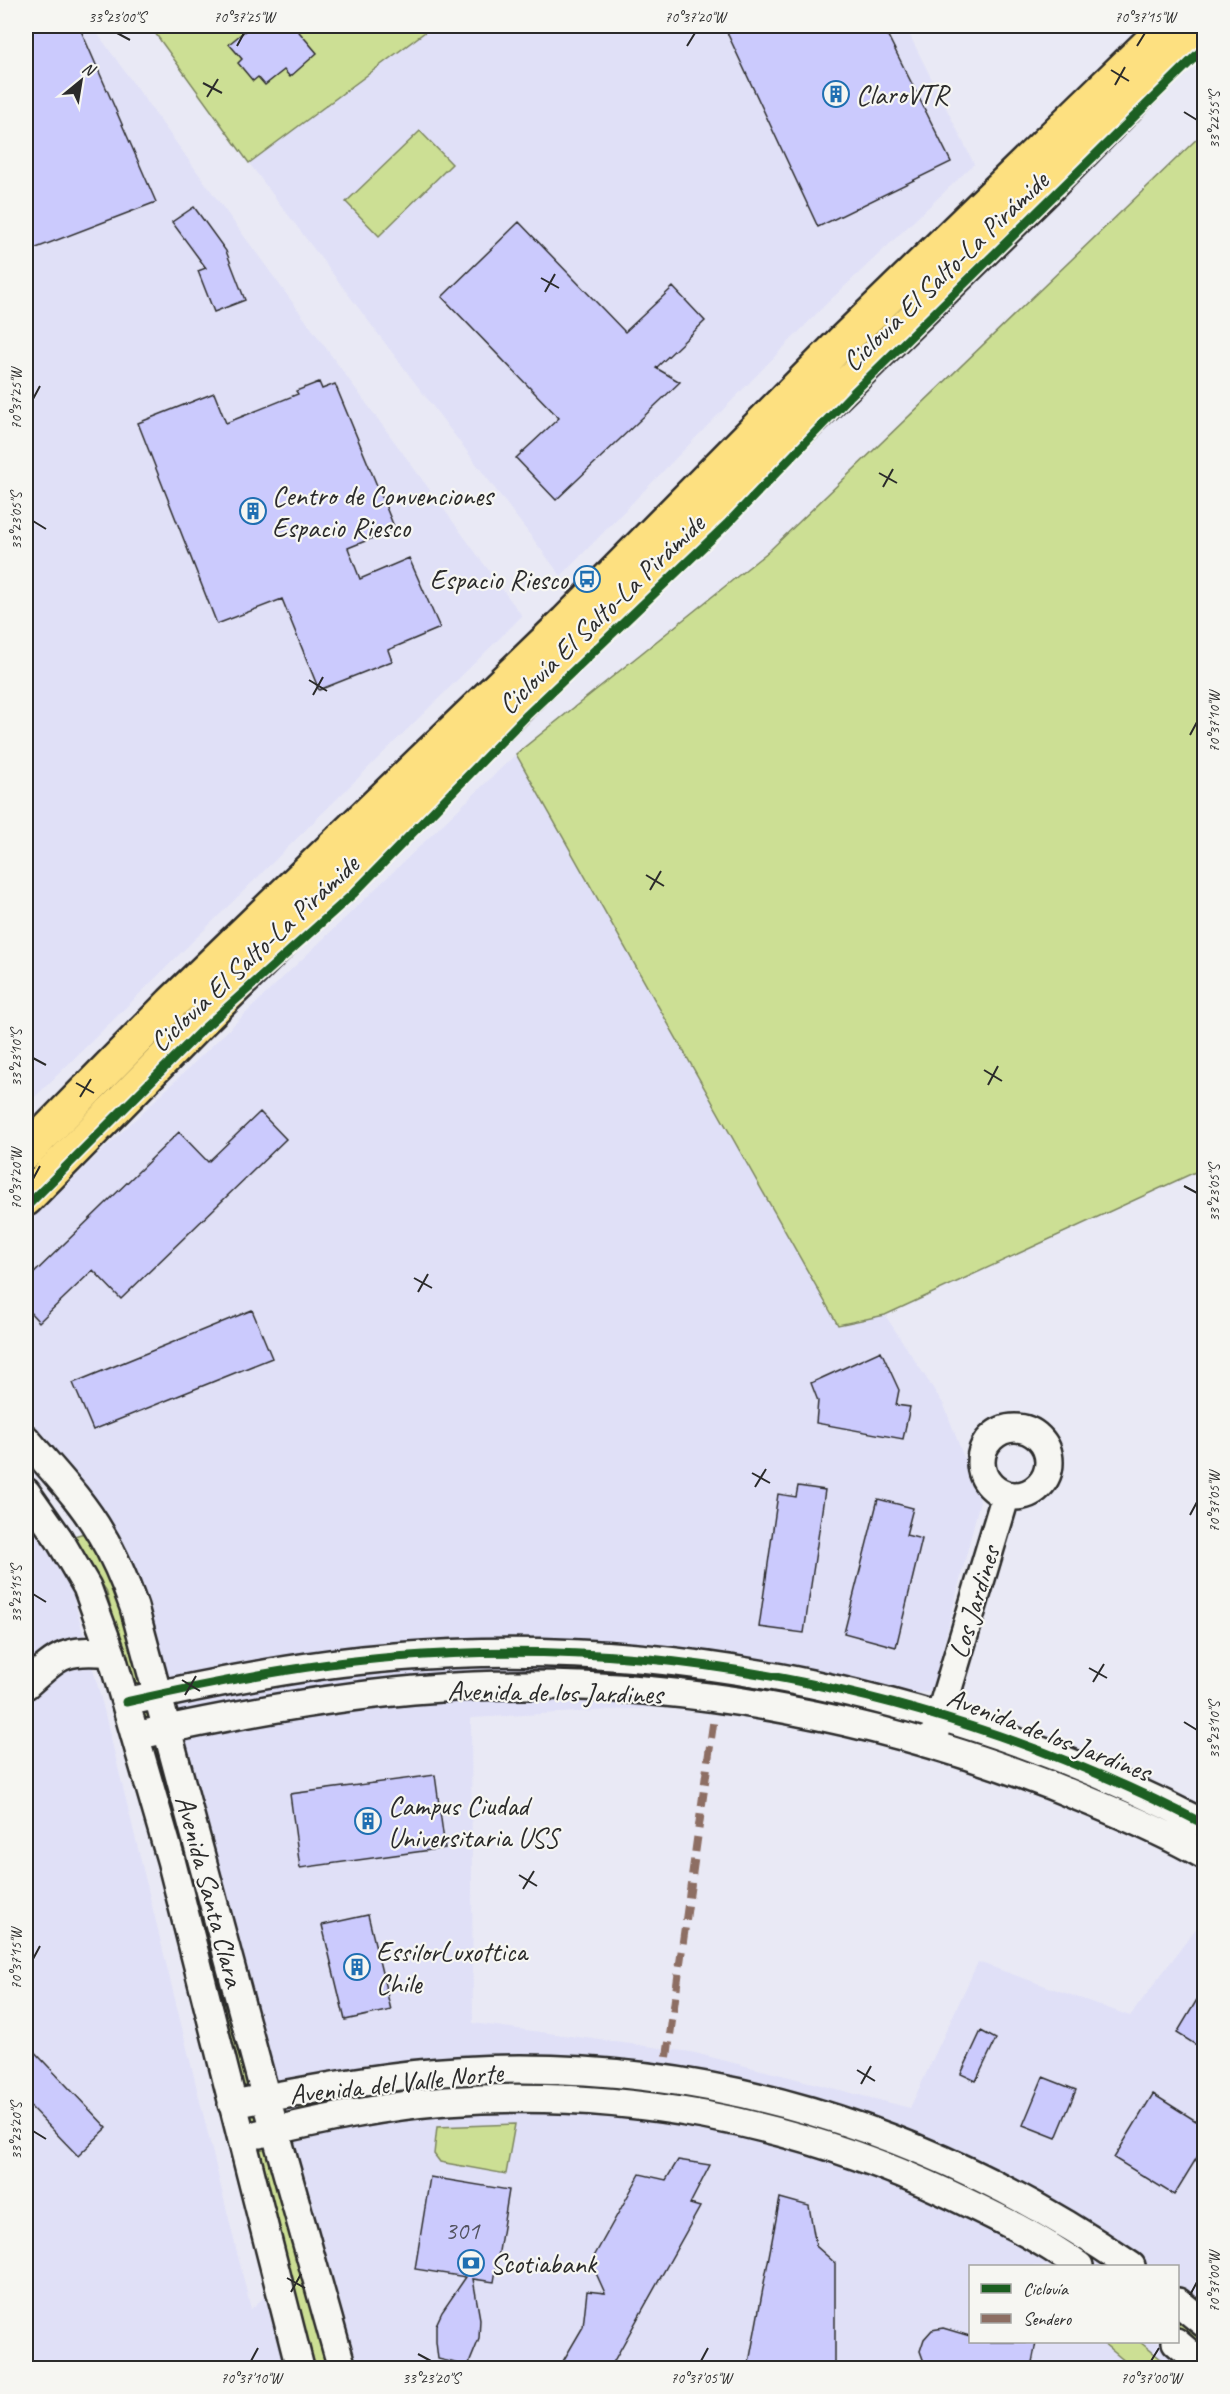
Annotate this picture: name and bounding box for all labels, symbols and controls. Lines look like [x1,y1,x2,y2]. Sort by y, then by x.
text: 33°23'00"S [88,8,148,27]
text: 70°37'25"W [214,8,278,27]
text: 70°37'20"W [665,8,729,27]
text: 70°37'15"W [1115,8,1179,27]
north arrow [51,51,111,111]
text: N [79,58,100,82]
place label: ClaroVTR [856,77,951,112]
building icon: ClaroVTR [821,79,851,109]
text: 33°22'55"S [1205,89,1224,149]
street label: Ciclovía El Salto-La Pirámide [835,162,1057,379]
text: 70°37'25"W [7,365,26,429]
place label: Centro de Convenciones Espacio Riesco [272,478,495,545]
text: 33°23'05"S [7,490,26,550]
building icon: Centro de Convenciones Espacio Riesco [238,496,268,526]
street label: Ciclovía El Salto-La Pirámide [491,505,713,722]
place label: Espacio Riesco [430,562,570,597]
bus stop icon: Espacio Riesco [572,564,602,594]
text: 70°37'10"W [1205,688,1224,752]
street label: Ciclovía El Salto-La Pirámide [142,846,367,1059]
text: 33°23'10"S [7,1027,26,1087]
text: 70°37'20"W [7,1145,26,1209]
text: 33°23'05"S [1205,1162,1224,1222]
text: 70°37'05"W [1205,1468,1224,1532]
street label: Los Jardines [940,1539,1008,1662]
text: 33°23'15"S [7,1563,26,1623]
street label: Avenida de los Jardines [447,1673,665,1711]
street label: Avenida de los Jardines [942,1679,1158,1790]
text: 33°23'10"S [1205,1699,1224,1759]
place label: Campus Ciudad Universitaria USS [388,1788,562,1855]
street label: Avenida Santa Clara [168,1791,253,1992]
building icon: Campus Ciudad Universitaria USS [353,1806,383,1836]
text: 70°37'15"W [7,1925,26,1989]
place label: EssilorLuxottica Chile [376,1934,529,2001]
building icon: EssilorLuxottica Chile [342,1952,372,1982]
street label: Avenida del Valle Norte [288,2054,506,2112]
text: 33°23'20"S [7,2100,26,2160]
house number: 301 [444,2214,481,2247]
place label: Scotiabank [490,2246,598,2281]
bank icon: Scotiabank [456,2248,486,2278]
text: 70°37'00"W [1205,2248,1224,2312]
legend [969,2265,1179,2343]
text: Ciclovía [1023,2278,1069,2300]
text: Sendero [1023,2308,1073,2330]
text: 70°37'10"W [221,2369,285,2388]
text: 33°23'20"S [402,2369,462,2388]
text: 70°37'05"W [671,2369,735,2388]
text: 70°37'00"W [1121,2369,1185,2388]

